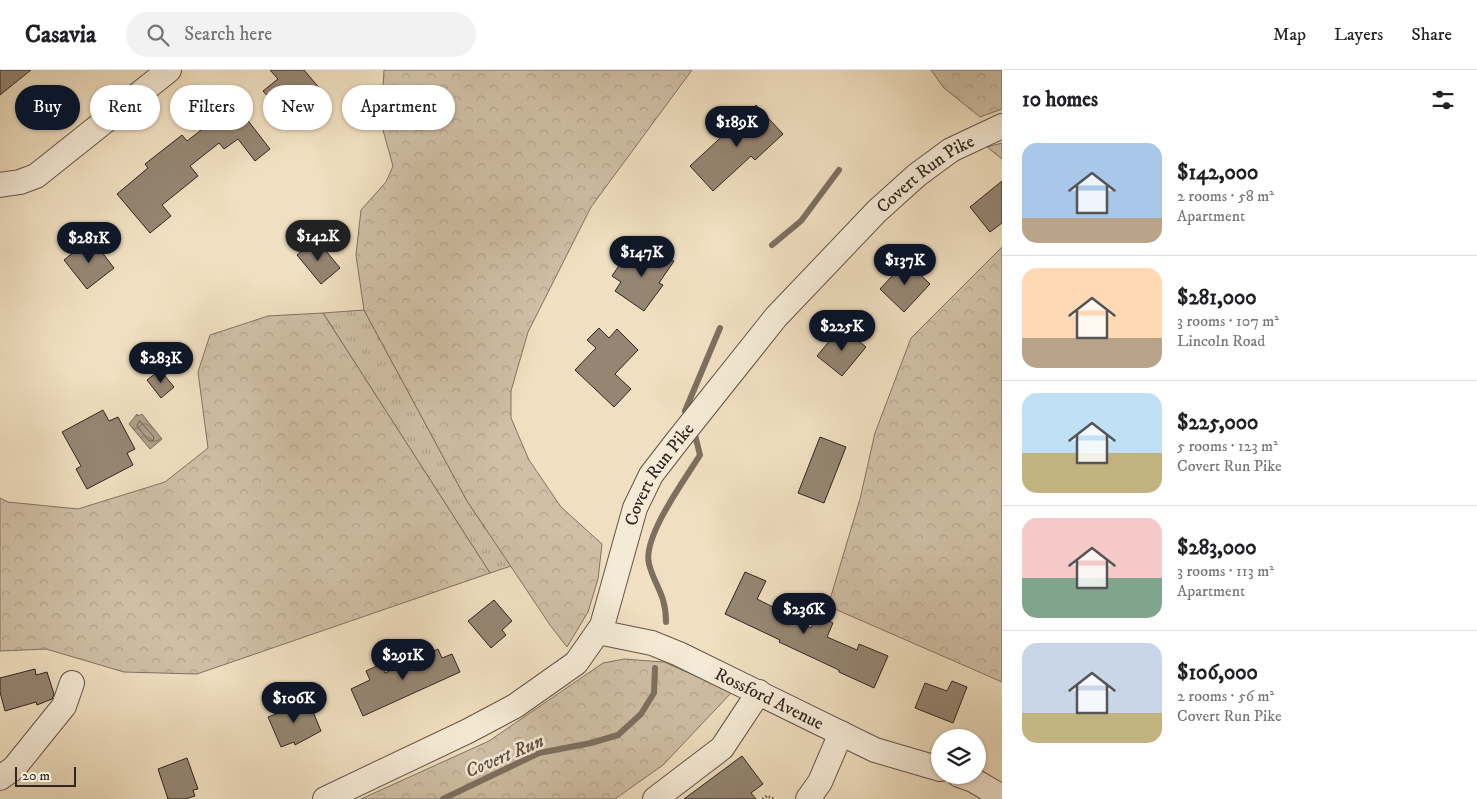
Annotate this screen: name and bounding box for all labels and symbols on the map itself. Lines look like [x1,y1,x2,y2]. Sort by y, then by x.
pin: $189K [702,106,772,148]
street label: Covert Run Pike [872,131,978,218]
pin: $142K [283,220,353,262]
pin: $281K [54,222,124,264]
pin: $147K [607,236,677,278]
pin: $137K [870,244,940,286]
pin: $225K [807,310,877,352]
pin: $283K [126,342,196,384]
street label: Covert Run Pike [621,419,699,528]
pin: $236K [769,592,839,635]
pin: $291K [368,638,438,681]
street label: Rossford Avenue [711,663,827,735]
pin: $106K [259,682,329,724]
water label: Covert Run [462,729,548,783]
scale bar [15,764,76,787]

